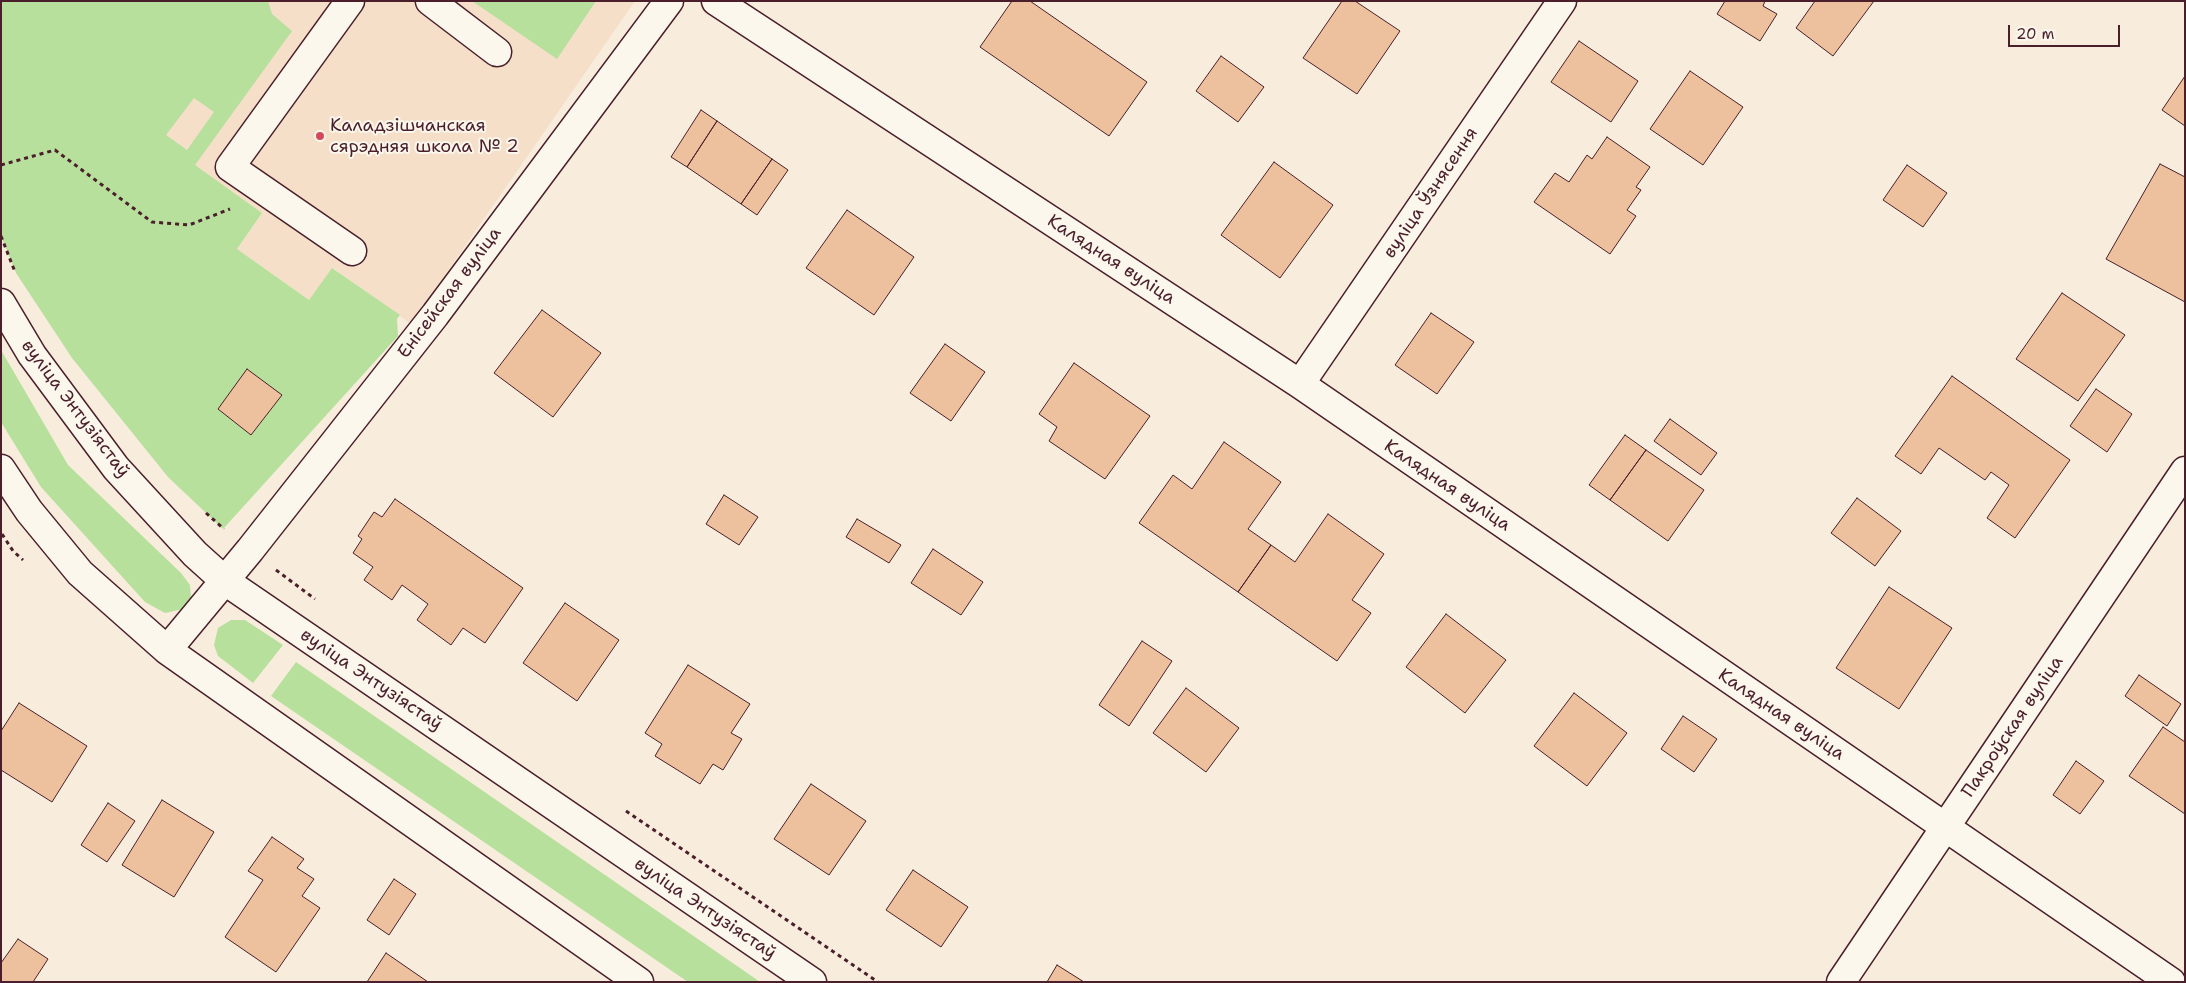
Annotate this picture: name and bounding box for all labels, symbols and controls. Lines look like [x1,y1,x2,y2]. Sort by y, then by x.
scale bar [2011,15,2124,47]
text: 20 m [2016,24,2055,44]
place label: Каладзішчанская сярэдняя школа № 2 [330,115,519,158]
street label: вуліца Ўзнясення [1379,123,1483,263]
marker: Каладзішчанская сярэдняя школа № 2 [314,130,326,142]
street label: Калядная вуліца [1043,211,1179,309]
street label: Енісейская вуліца [394,223,506,363]
street label: вуліца Энтузіястаў [16,336,134,482]
street label: Калядная вуліца [1379,436,1515,536]
street label: вуліца Энтузіястаў [296,624,446,736]
street label: Пакроўская вуліца [1958,652,2068,802]
street label: Калядная вуліца [1713,665,1849,765]
street label: вуліца Энтузіястаў [630,853,780,965]

